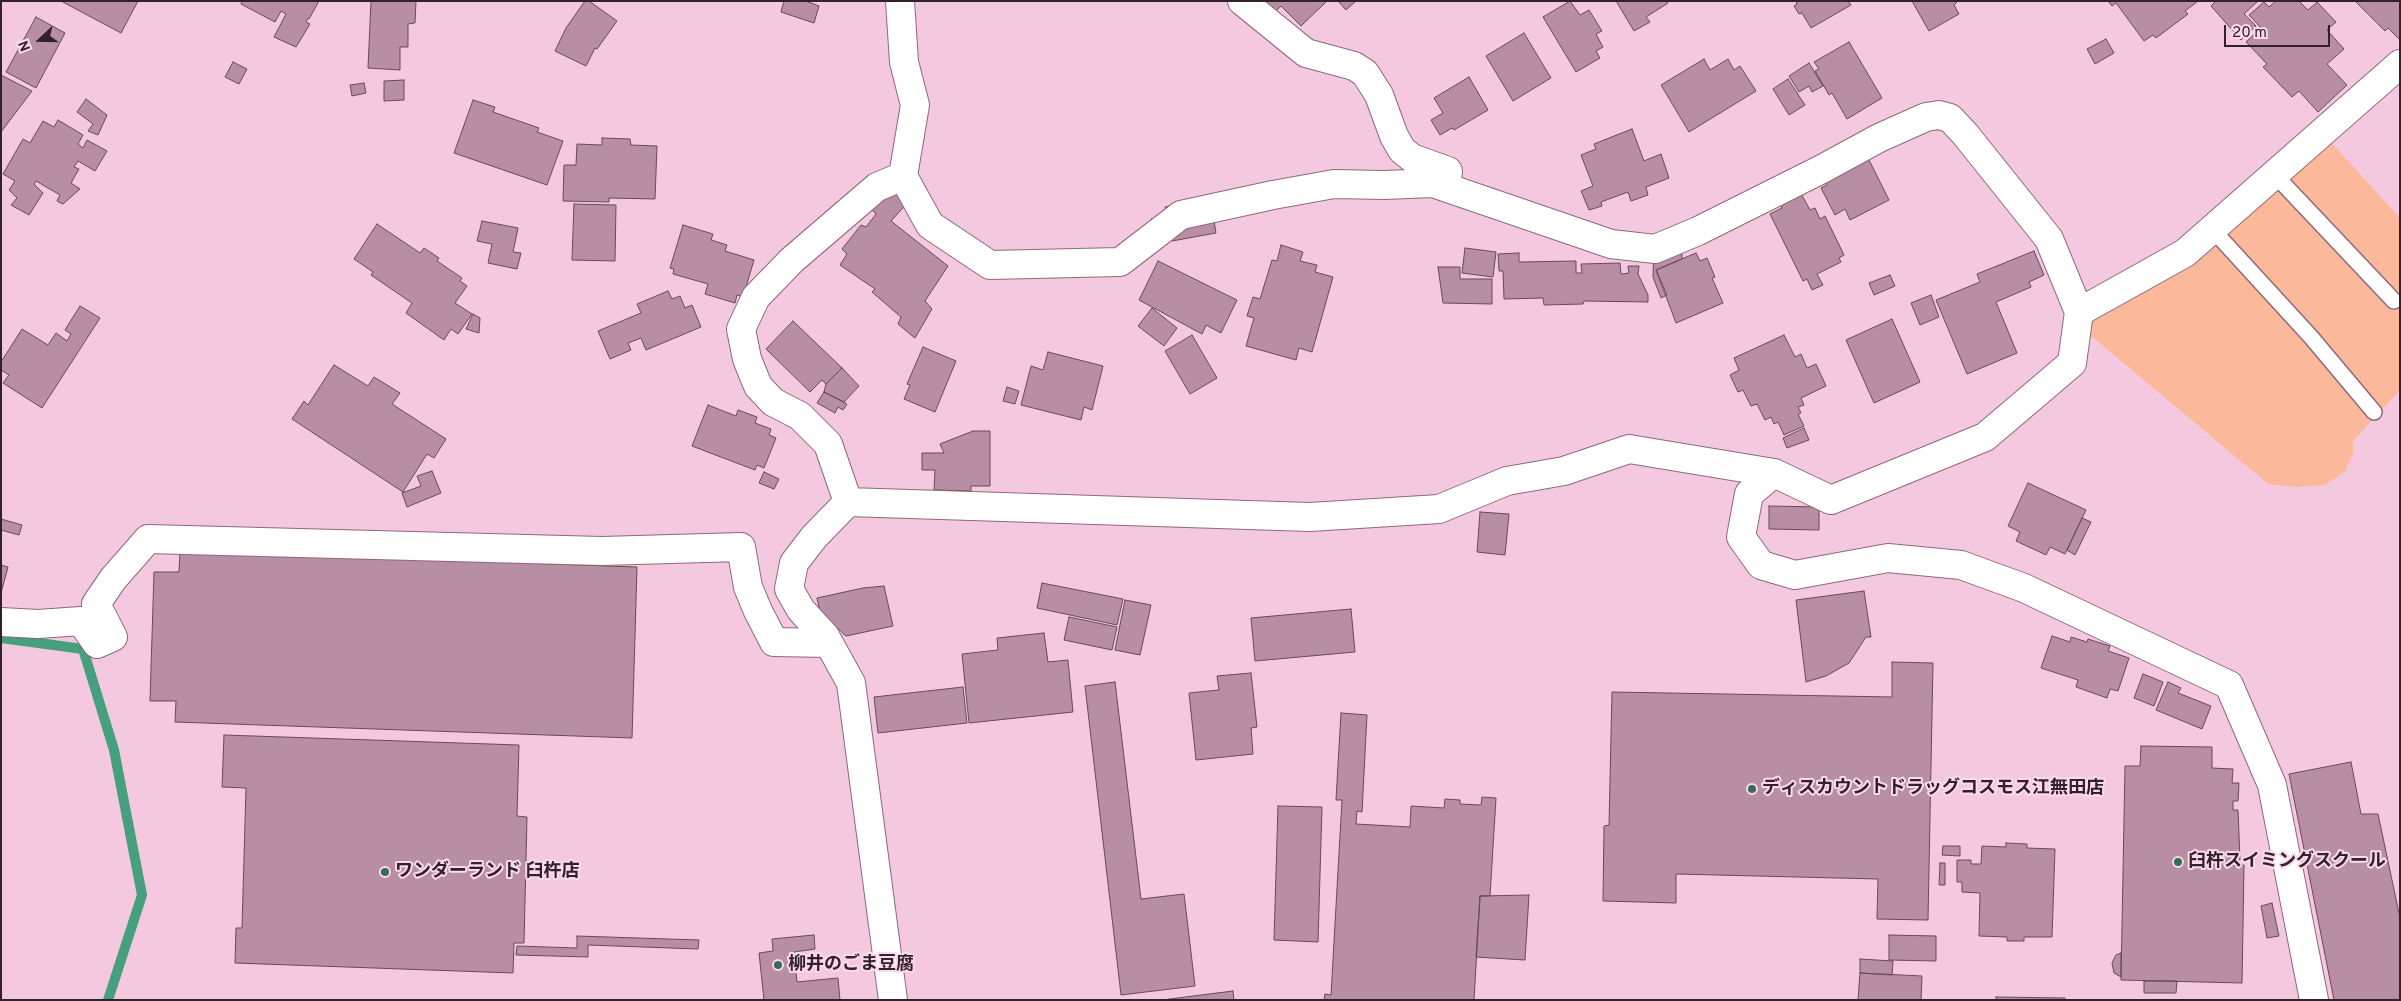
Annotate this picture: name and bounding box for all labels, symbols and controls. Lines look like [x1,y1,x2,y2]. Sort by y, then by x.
north arrow [15,15,65,65]
scale bar [2226,15,2332,47]
text: 20 m [2232,24,2267,43]
text: N [16,38,35,53]
place label: ディスカウントドラッグコスモス江無田店 [1762,778,2104,800]
marker: ディスカウントドラッグコスモス江無田店 [1746,783,1758,795]
place label: 臼杵スイミングスクール [2188,851,2386,873]
marker: 臼杵スイミングスクール [2172,856,2184,868]
place label: ワンダーランド 臼杵店 [395,861,579,883]
marker: ワンダーランド 臼杵店 [379,866,391,878]
place label: 柳井のごま豆腐 [788,954,914,976]
marker: 柳井のごま豆腐 [772,959,784,971]

